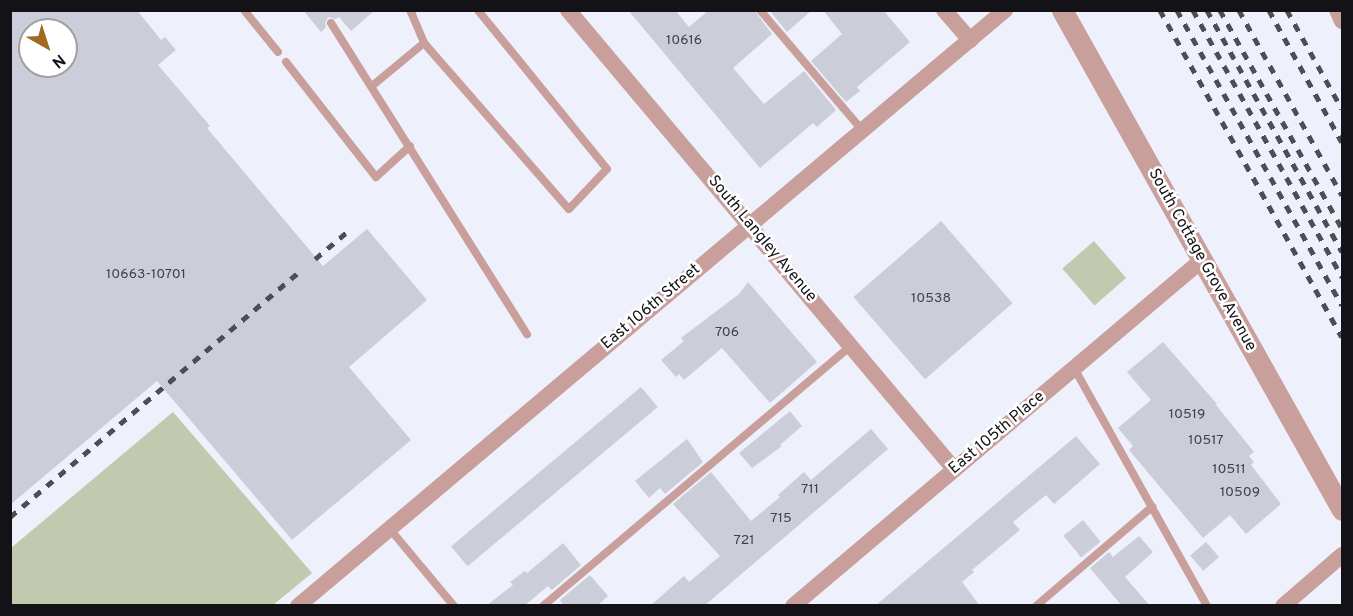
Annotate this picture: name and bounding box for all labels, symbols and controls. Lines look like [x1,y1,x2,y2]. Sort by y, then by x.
north arrow [18,18,78,78]
house number: 10616 [666,33,702,49]
text: N [47,49,69,72]
street label: South Cottage Grove Avenue [1144,165,1260,355]
street label: South Langley Avenue [703,172,821,306]
street label: East 106th Street [598,260,704,354]
house number: 10663-10701 [106,267,186,283]
house number: 10538 [911,291,951,307]
house number: 706 [715,325,739,341]
street label: East 105th Place [945,387,1049,479]
house number: 10519 [1169,407,1205,423]
house number: 10517 [1188,433,1224,449]
house number: 10511 [1212,462,1246,478]
house number: 711 [801,482,819,498]
house number: 10509 [1220,485,1260,501]
house number: 715 [770,511,792,527]
house number: 721 [734,533,754,549]

